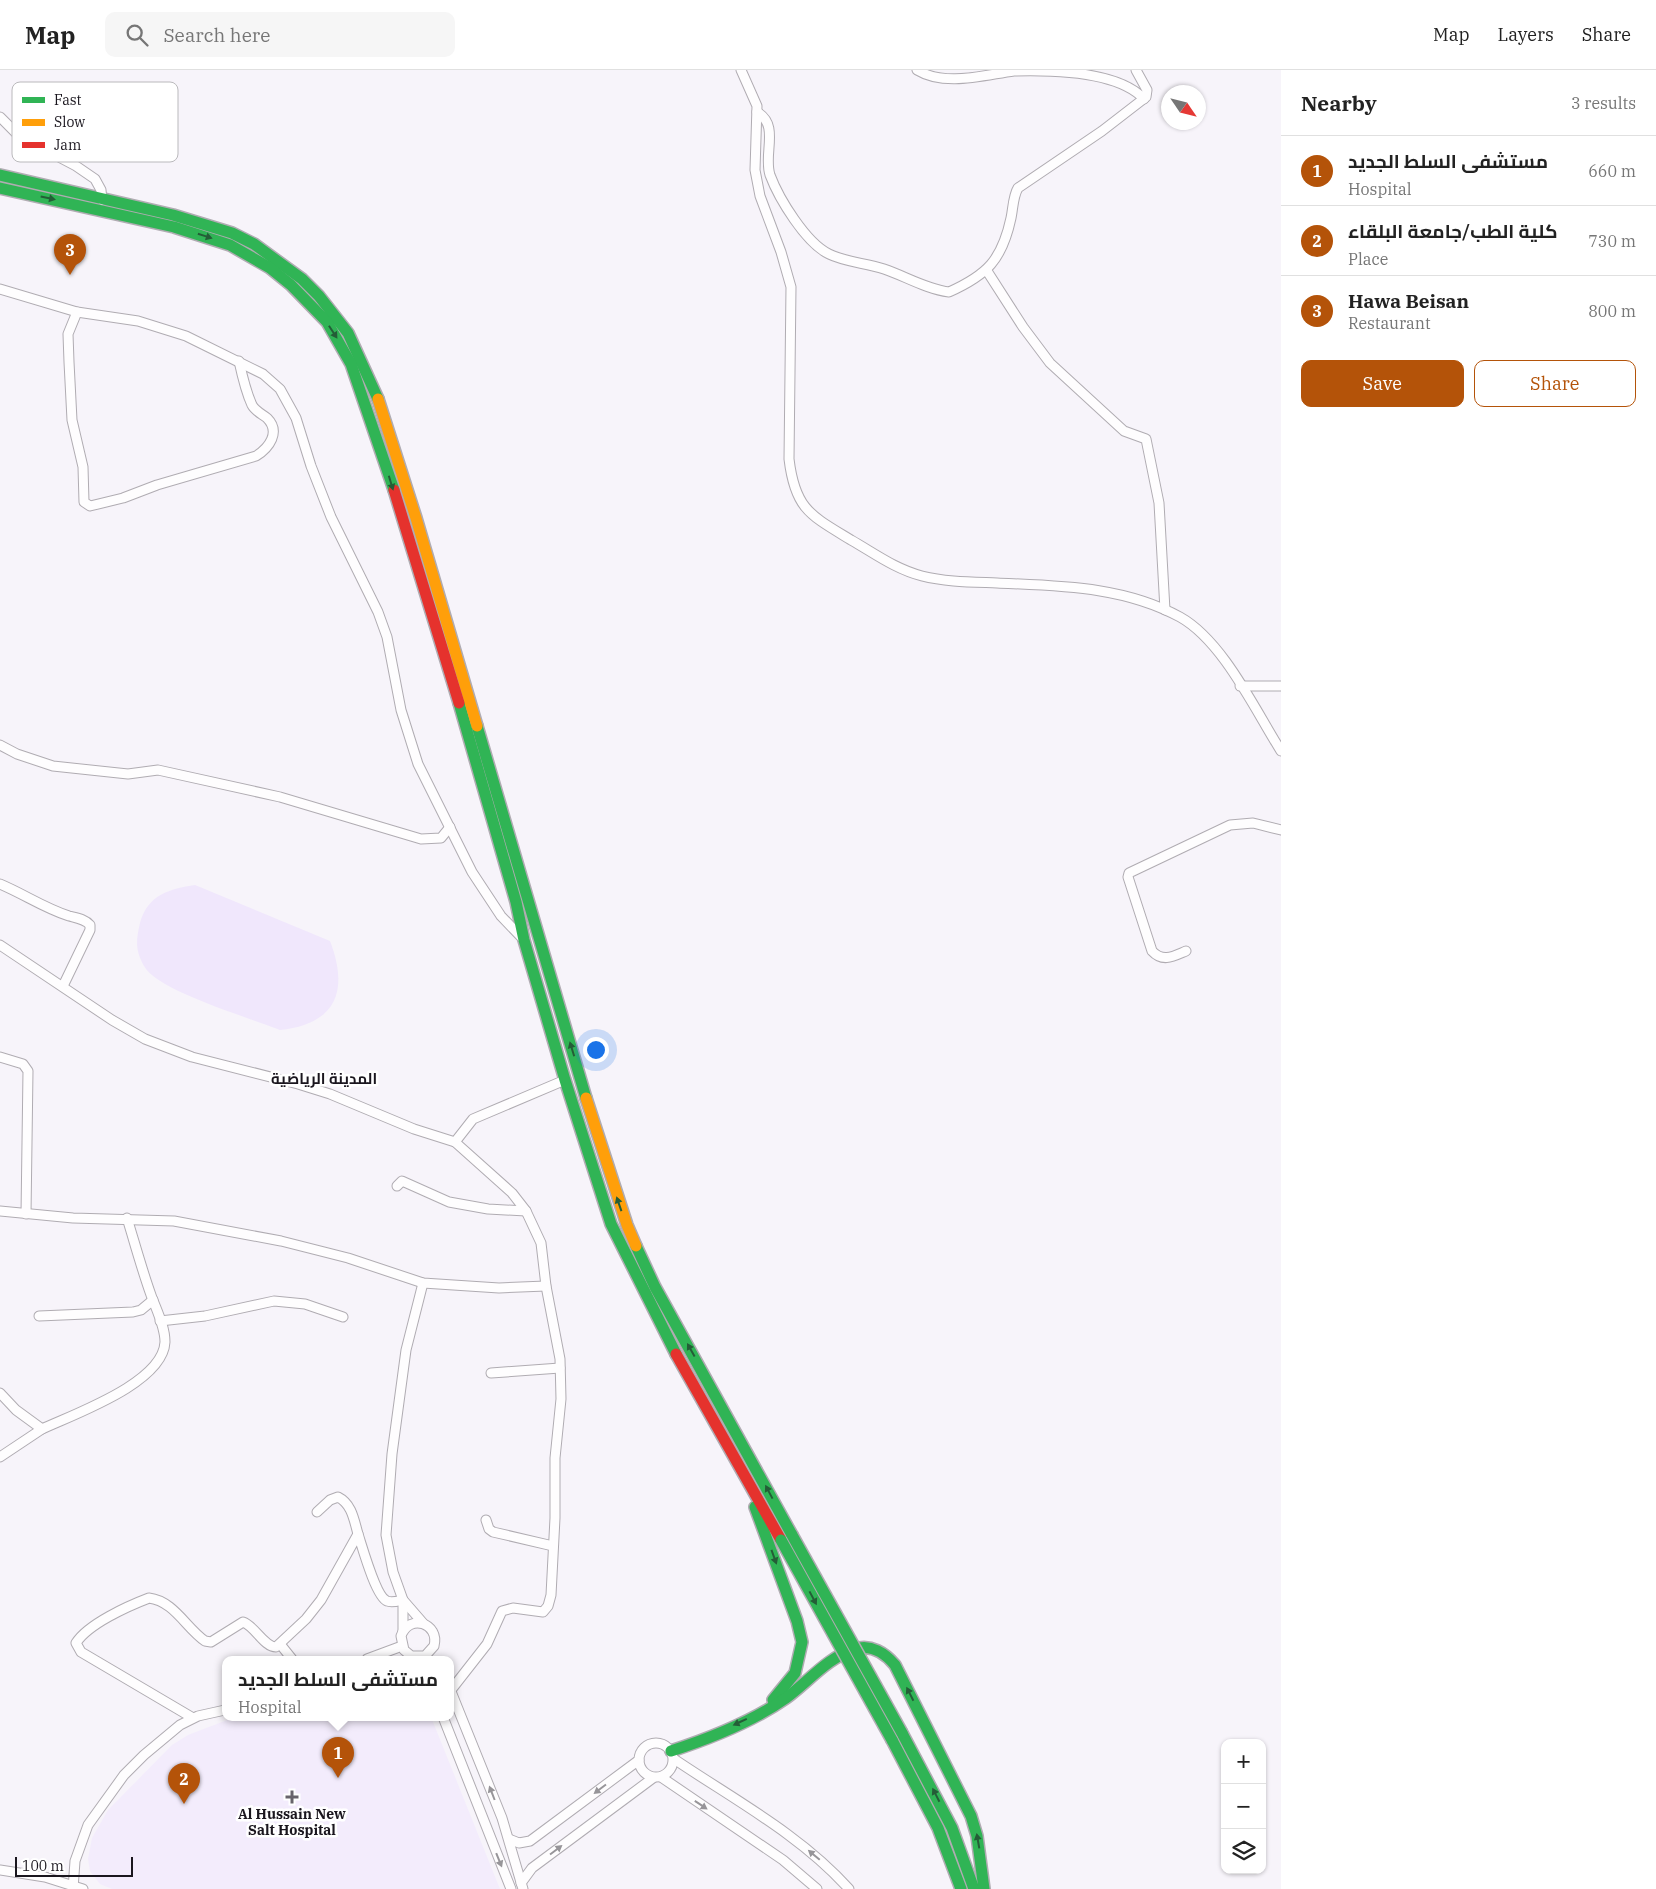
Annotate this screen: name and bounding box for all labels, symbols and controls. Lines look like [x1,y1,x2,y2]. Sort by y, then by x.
search box [105,12,455,57]
text: Map [25,19,75,51]
icon: search [123,21,151,49]
text: Search here [163,23,270,47]
text: Map [1433,23,1470,46]
text: Layers [1498,23,1554,46]
text: Share [1582,23,1631,46]
legend [12,82,178,162]
north arrow [1161,85,1206,130]
text: Nearby [1301,89,1377,117]
text: Fast [54,91,82,109]
text: 3 results [1571,93,1636,113]
text: Slow [54,113,85,131]
text: Jam [54,136,81,154]
text: مستشفى السلط الجديد [1348,149,1548,173]
text: 1 [1312,161,1322,181]
text: 660 m [1588,161,1636,181]
text: Hospital [1348,179,1411,199]
one-way arrow [40,194,56,202]
text: كلية الطب/جامعة البلقاء [1348,219,1557,243]
text: 2 [1312,231,1322,251]
text: 730 m [1588,231,1636,251]
one-way arrow [198,233,213,241]
pin: 3 [54,234,86,275]
text: Place [1348,249,1388,269]
text: Hawa Beisan [1348,289,1469,313]
text: 3 [1312,301,1322,321]
text: 800 m [1588,301,1636,321]
text: Restaurant [1348,313,1431,333]
one-way arrow [328,325,338,339]
button: Save [1301,360,1464,407]
button: Share [1474,360,1636,407]
one-way arrow [388,476,396,491]
your location [583,1037,609,1063]
one-way arrow [568,1041,576,1056]
district label: المدينة الرياضية [271,1069,377,1088]
one-way arrow [615,1196,623,1211]
one-way arrow [686,1343,695,1356]
one-way arrow [765,1485,773,1499]
one-way arrow [770,1550,778,1565]
one-way arrow [809,1591,817,1605]
popup [222,1656,454,1721]
text: مستشفى السلط الجديد [238,1667,438,1691]
one-way arrow [906,1686,914,1701]
text: Hospital [238,1697,301,1717]
one-way arrow [733,1718,747,1726]
pin: 1 [322,1737,354,1778]
map controls [1221,1739,1266,1874]
button: + [1221,1739,1266,1784]
pin: 2 [168,1763,200,1804]
one-way arrow [593,1784,607,1794]
button: − [1221,1784,1266,1829]
one-way arrow [488,1785,495,1800]
one-way arrow [932,1788,940,1802]
marker: Al Hussain New Salt Hospital [285,1790,299,1804]
one-way arrow [695,1800,708,1809]
place label: Al Hussain New Salt Hospital [238,1805,346,1839]
button: layers [1221,1829,1266,1874]
one-way arrow [973,1832,981,1848]
one-way arrow [549,1845,563,1855]
one-way arrow [808,1850,820,1861]
one-way arrow [496,1853,504,1867]
scale bar [15,1854,132,1877]
text: 100 m [22,1857,64,1875]

